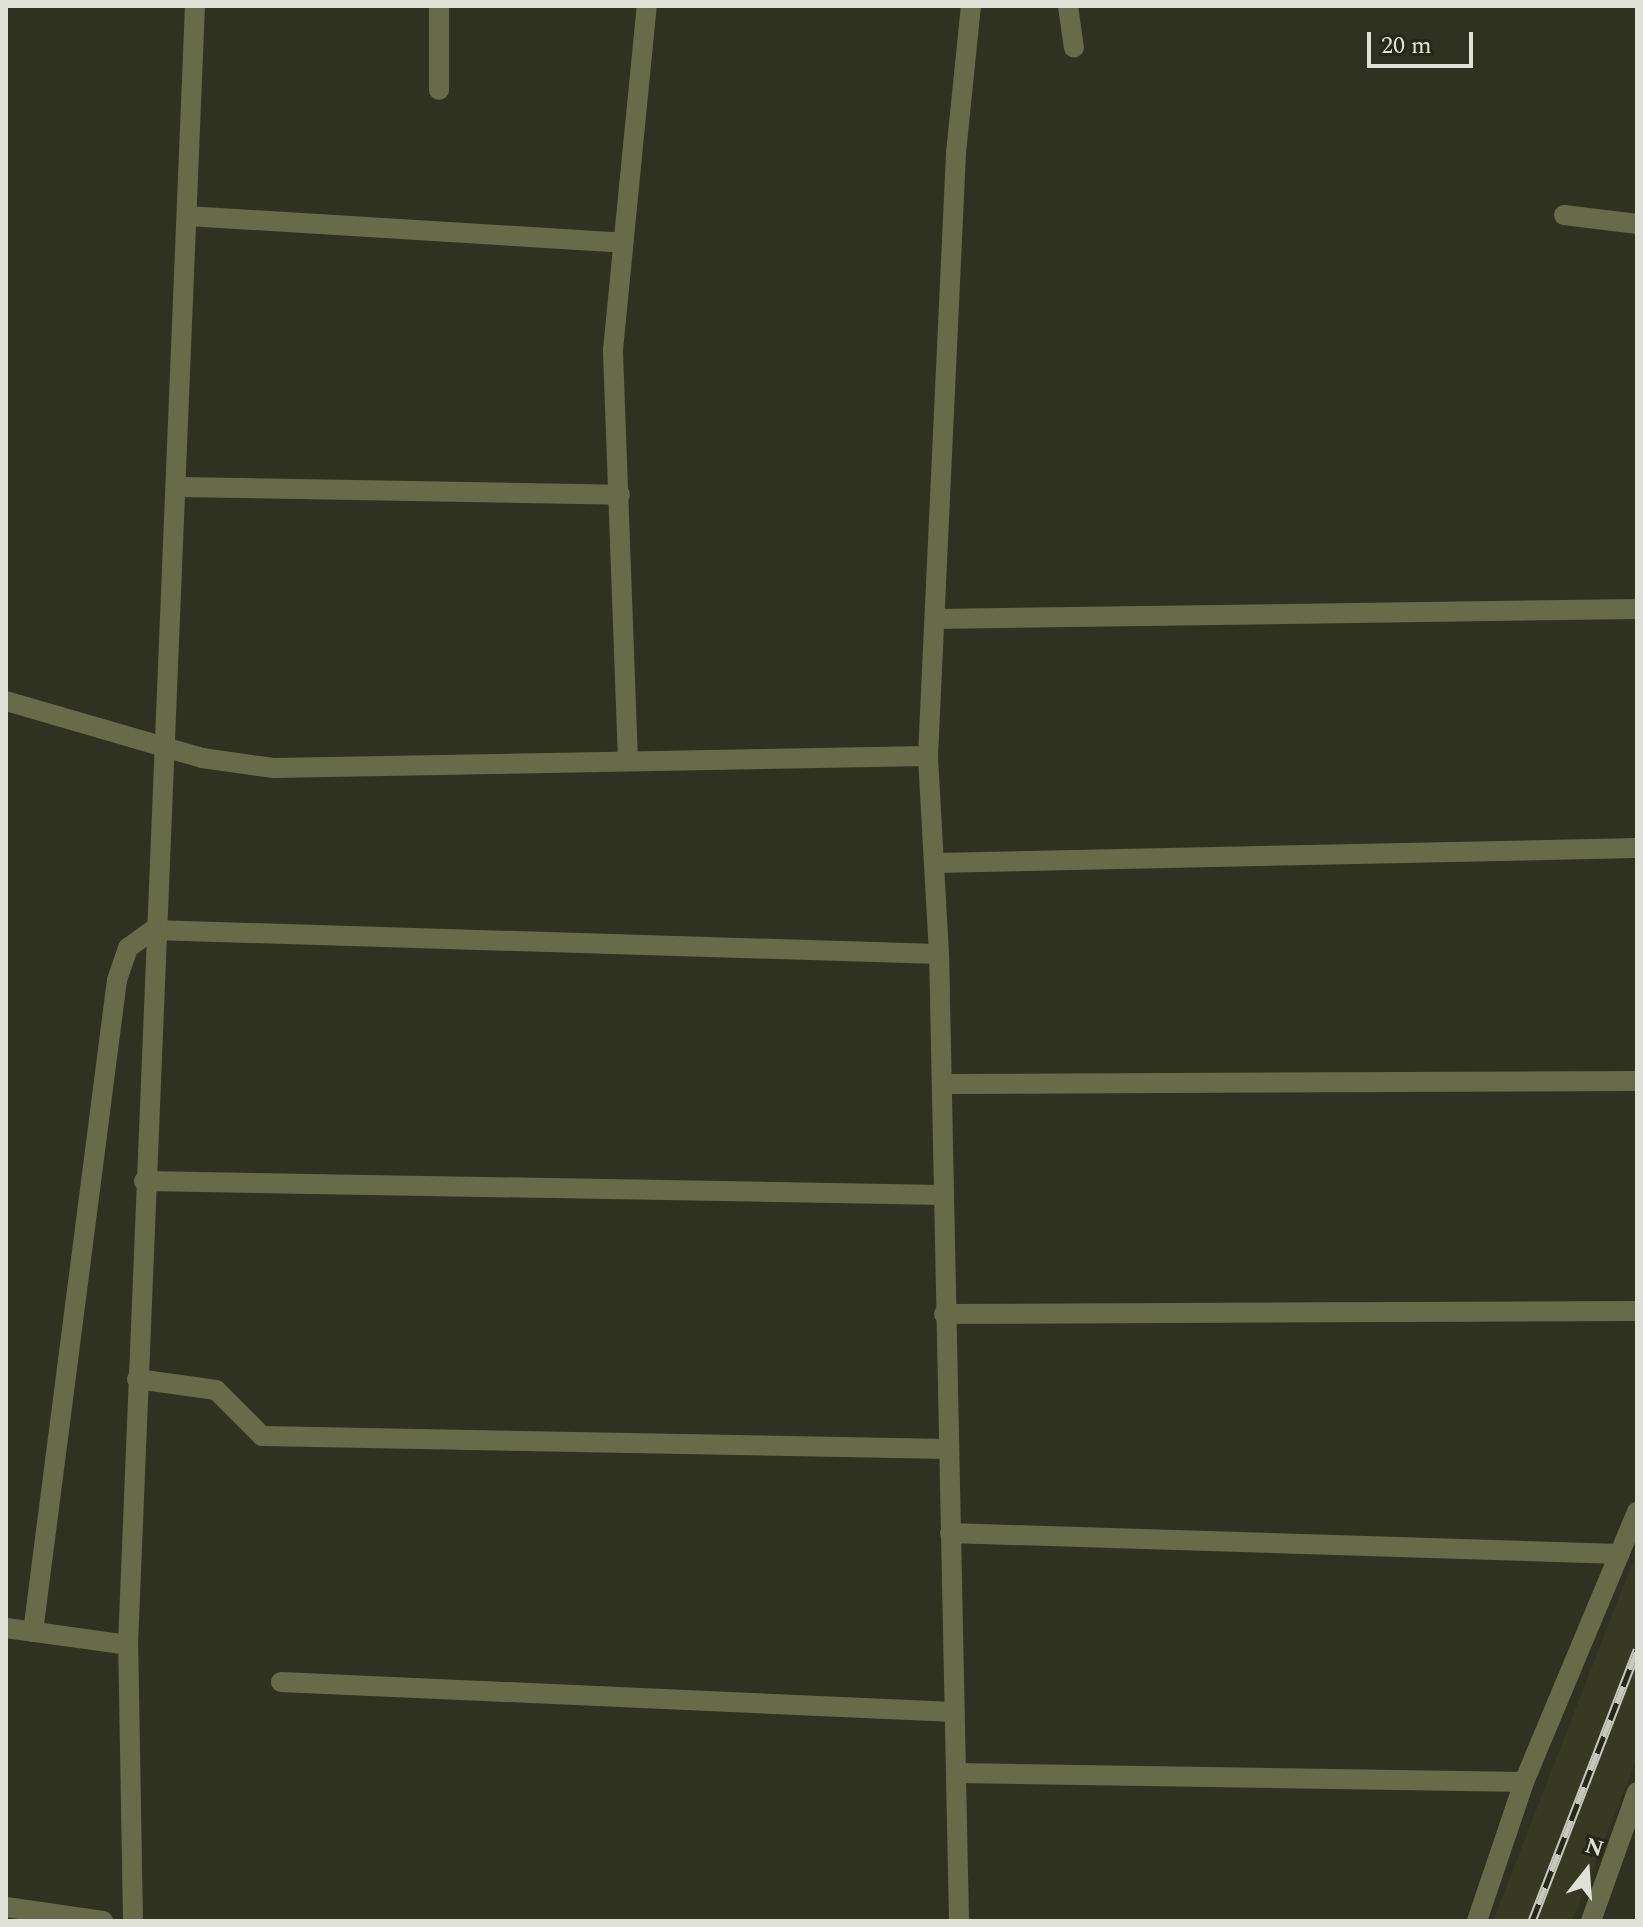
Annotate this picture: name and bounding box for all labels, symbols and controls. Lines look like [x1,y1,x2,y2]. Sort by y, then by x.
scale bar [1371,16,1477,66]
text: 20 m [1381,28,1432,64]
text: N [1581,1829,1608,1866]
north arrow [1547,1831,1627,1911]

